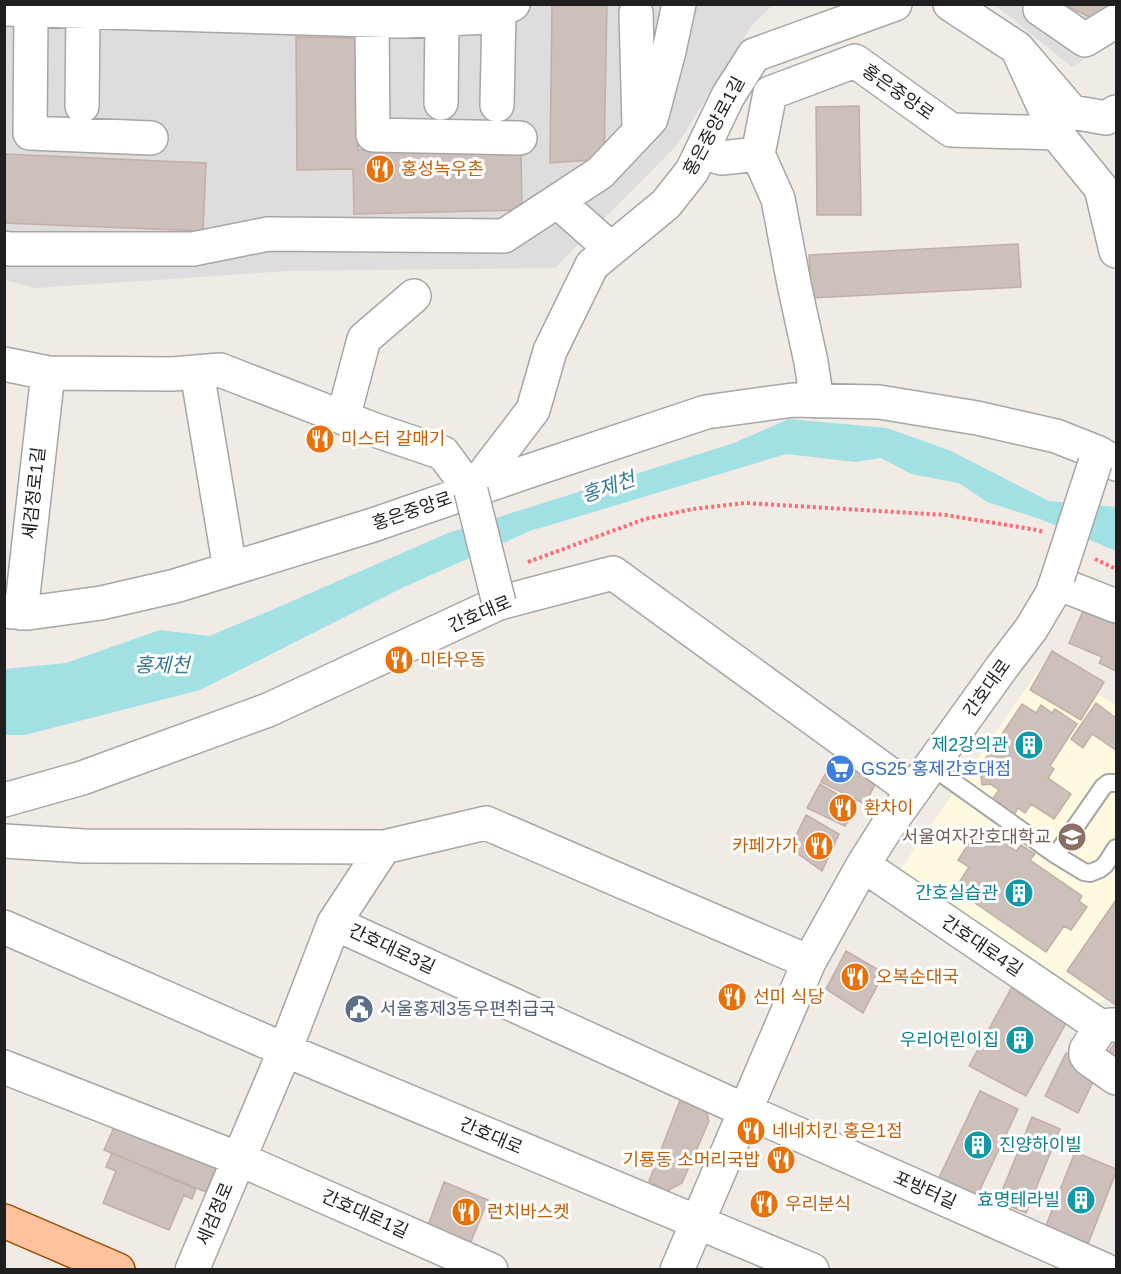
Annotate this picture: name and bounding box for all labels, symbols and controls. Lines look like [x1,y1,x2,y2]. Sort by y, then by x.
street label: 홍은중앙로 [858,60,938,124]
street label: 홍은중앙로1길 [679,73,749,179]
restaurant icon: 홍성녹우촌 [364,153,396,185]
place label: 홍성녹우촌 [401,159,484,179]
restaurant icon: 미스터 갈매기 [304,423,336,455]
place label: 미스터 갈매기 [341,429,445,449]
street label: 세검정로1길 [19,446,49,540]
water label: 홍제천 [578,467,640,506]
street label: 홍은중앙로 [370,488,454,534]
street label: 간호대로 [446,592,514,636]
restaurant icon: 미타우동 [383,644,415,676]
place label: 미타우동 [420,650,486,670]
water label: 홍제천 [134,654,192,676]
street label: 간호대로 [959,655,1015,721]
building icon: 제2강의관 [1013,729,1045,761]
place label: 제2강의관 [932,735,1008,755]
supermarket icon: GS25 홍제간호대점 [824,753,856,785]
place label: GS25 홍제간호대점 [861,759,1011,779]
restaurant icon: 환차이 [827,792,859,824]
place label: 환차이 [864,798,914,818]
school or university icon: 서울여자간호대학교 [1056,821,1088,853]
place label: 서울여자간호대학교 [902,827,1051,847]
restaurant icon: 카페가가 [803,830,835,862]
place label: 카페가가 [732,836,798,856]
building icon: 간호실습관 [1003,877,1035,909]
place label: 간호실습관 [915,883,998,903]
street label: 간호대로4길 [938,912,1026,980]
street label: 간호대로3길 [346,920,438,978]
restaurant icon: 오복순대국 [839,961,871,993]
place label: 오복순대국 [876,967,959,987]
restaurant icon: 선미 식당 [716,981,748,1013]
place label: 선미 식당 [753,987,824,1007]
public building icon: 서울홍제3동우편취급국 [343,993,375,1025]
place label: 서울홍제3동우편취급국 [380,999,556,1019]
building icon: 우리어린이집 [1004,1024,1036,1056]
place label: 우리어린이집 [900,1030,999,1050]
street label: 간호대로 [457,1114,525,1158]
restaurant icon: 네네치킨 홍은1점 [735,1115,767,1147]
place label: 네네치킨 홍은1점 [772,1121,903,1141]
building icon: 진양하이빌 [962,1129,994,1161]
place label: 진양하이빌 [999,1135,1082,1155]
restaurant icon: 기룡동 소머리국밥 [765,1144,797,1176]
place label: 기룡동 소머리국밥 [623,1150,760,1170]
street label: 포방터길 [891,1167,959,1213]
street label: 세검정로 [193,1180,237,1248]
building icon: 효명테라빌 [1065,1184,1097,1216]
street label: 간호대로1길 [319,1186,411,1242]
restaurant icon: 우리분식 [748,1188,780,1220]
place label: 효명테라빌 [977,1190,1060,1210]
place label: 우리분식 [785,1194,851,1214]
restaurant icon: 런치바스켓 [450,1196,482,1228]
place label: 런치바스켓 [487,1202,570,1222]

